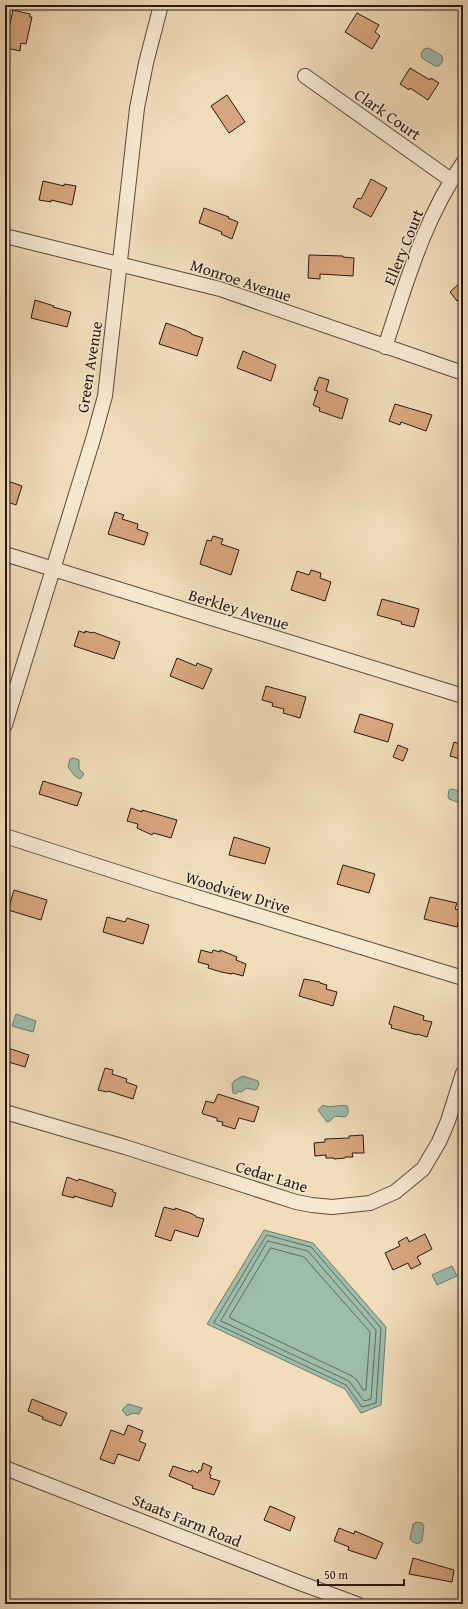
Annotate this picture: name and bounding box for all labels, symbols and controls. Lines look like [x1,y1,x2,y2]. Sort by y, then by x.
street label: Clark Court [350,82,427,146]
street label: Ellery Court [377,205,429,289]
street label: Monroe Avenue [187,252,295,308]
street label: Green Avenue [70,319,108,415]
street label: Berkley Avenue [186,582,292,636]
street label: Woodview Drive [183,865,293,919]
street label: Cedar Lane [233,1154,311,1198]
street label: Staats Farm Road [129,1487,245,1553]
scale bar [318,1561,404,1587]
text: 50 m [324,1566,348,1583]

